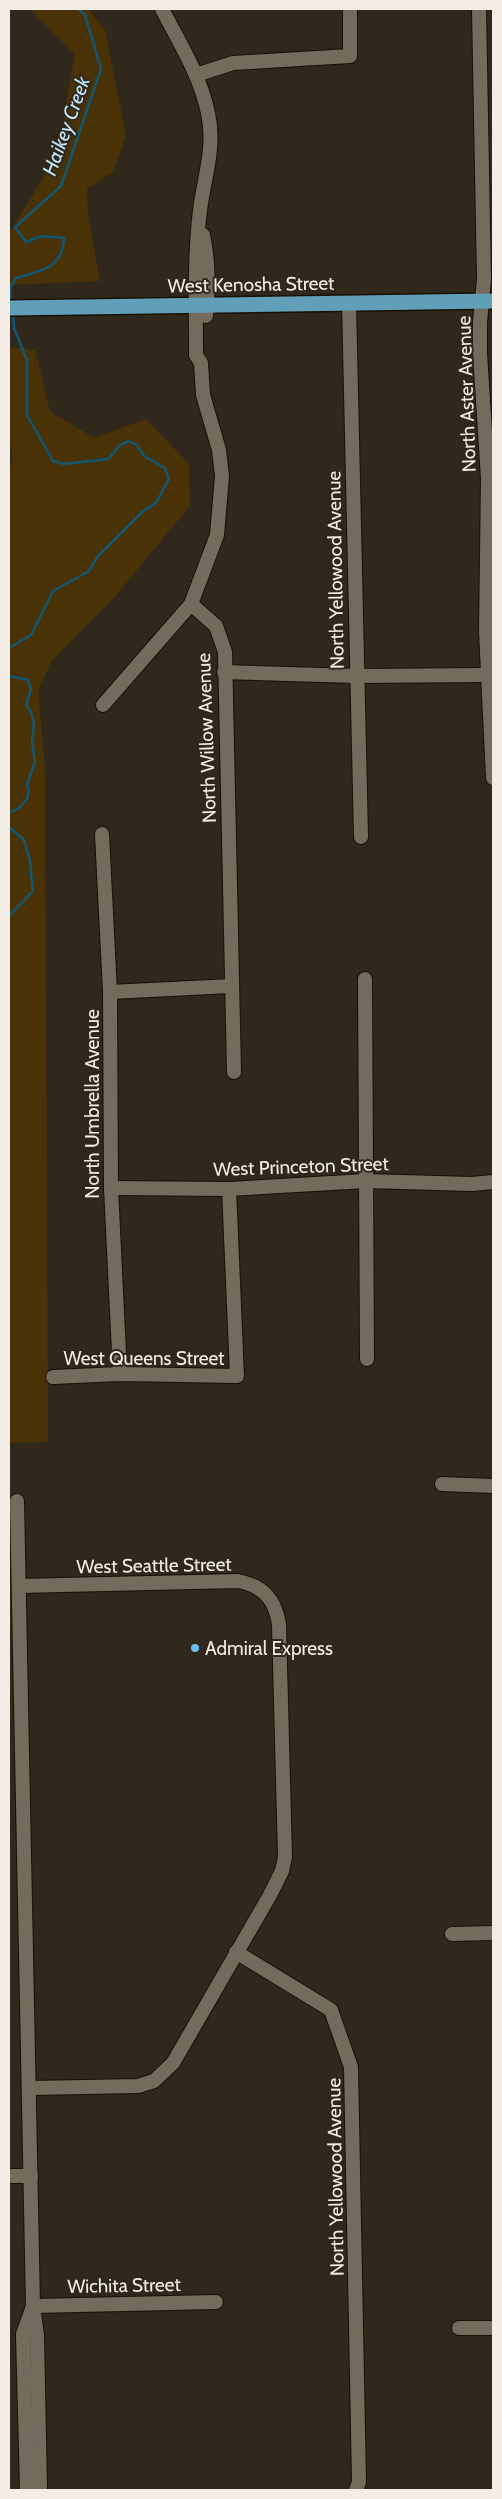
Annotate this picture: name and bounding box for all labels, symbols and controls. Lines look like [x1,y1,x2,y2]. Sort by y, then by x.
water label: Haikey Creek [37,72,95,179]
street label: West Kenosha Street [167,272,335,297]
street label: North Aster Avenue [452,315,481,473]
street label: North Yellowood Avenue [322,470,349,669]
street label: North Willow Avenue [192,652,221,823]
street label: North Umbrella Avenue [81,1009,104,1199]
street label: West Princeton Street [213,1152,390,1181]
street label: West Queens Street [63,1347,225,1370]
street label: West Seattle Street [76,1553,232,1578]
place label: Admiral Express [205,1637,333,1660]
marker: Admiral Express [189,1642,201,1654]
street label: North Yellowood Avenue [322,2077,349,2276]
street label: Wichita Street [67,2273,182,2298]

